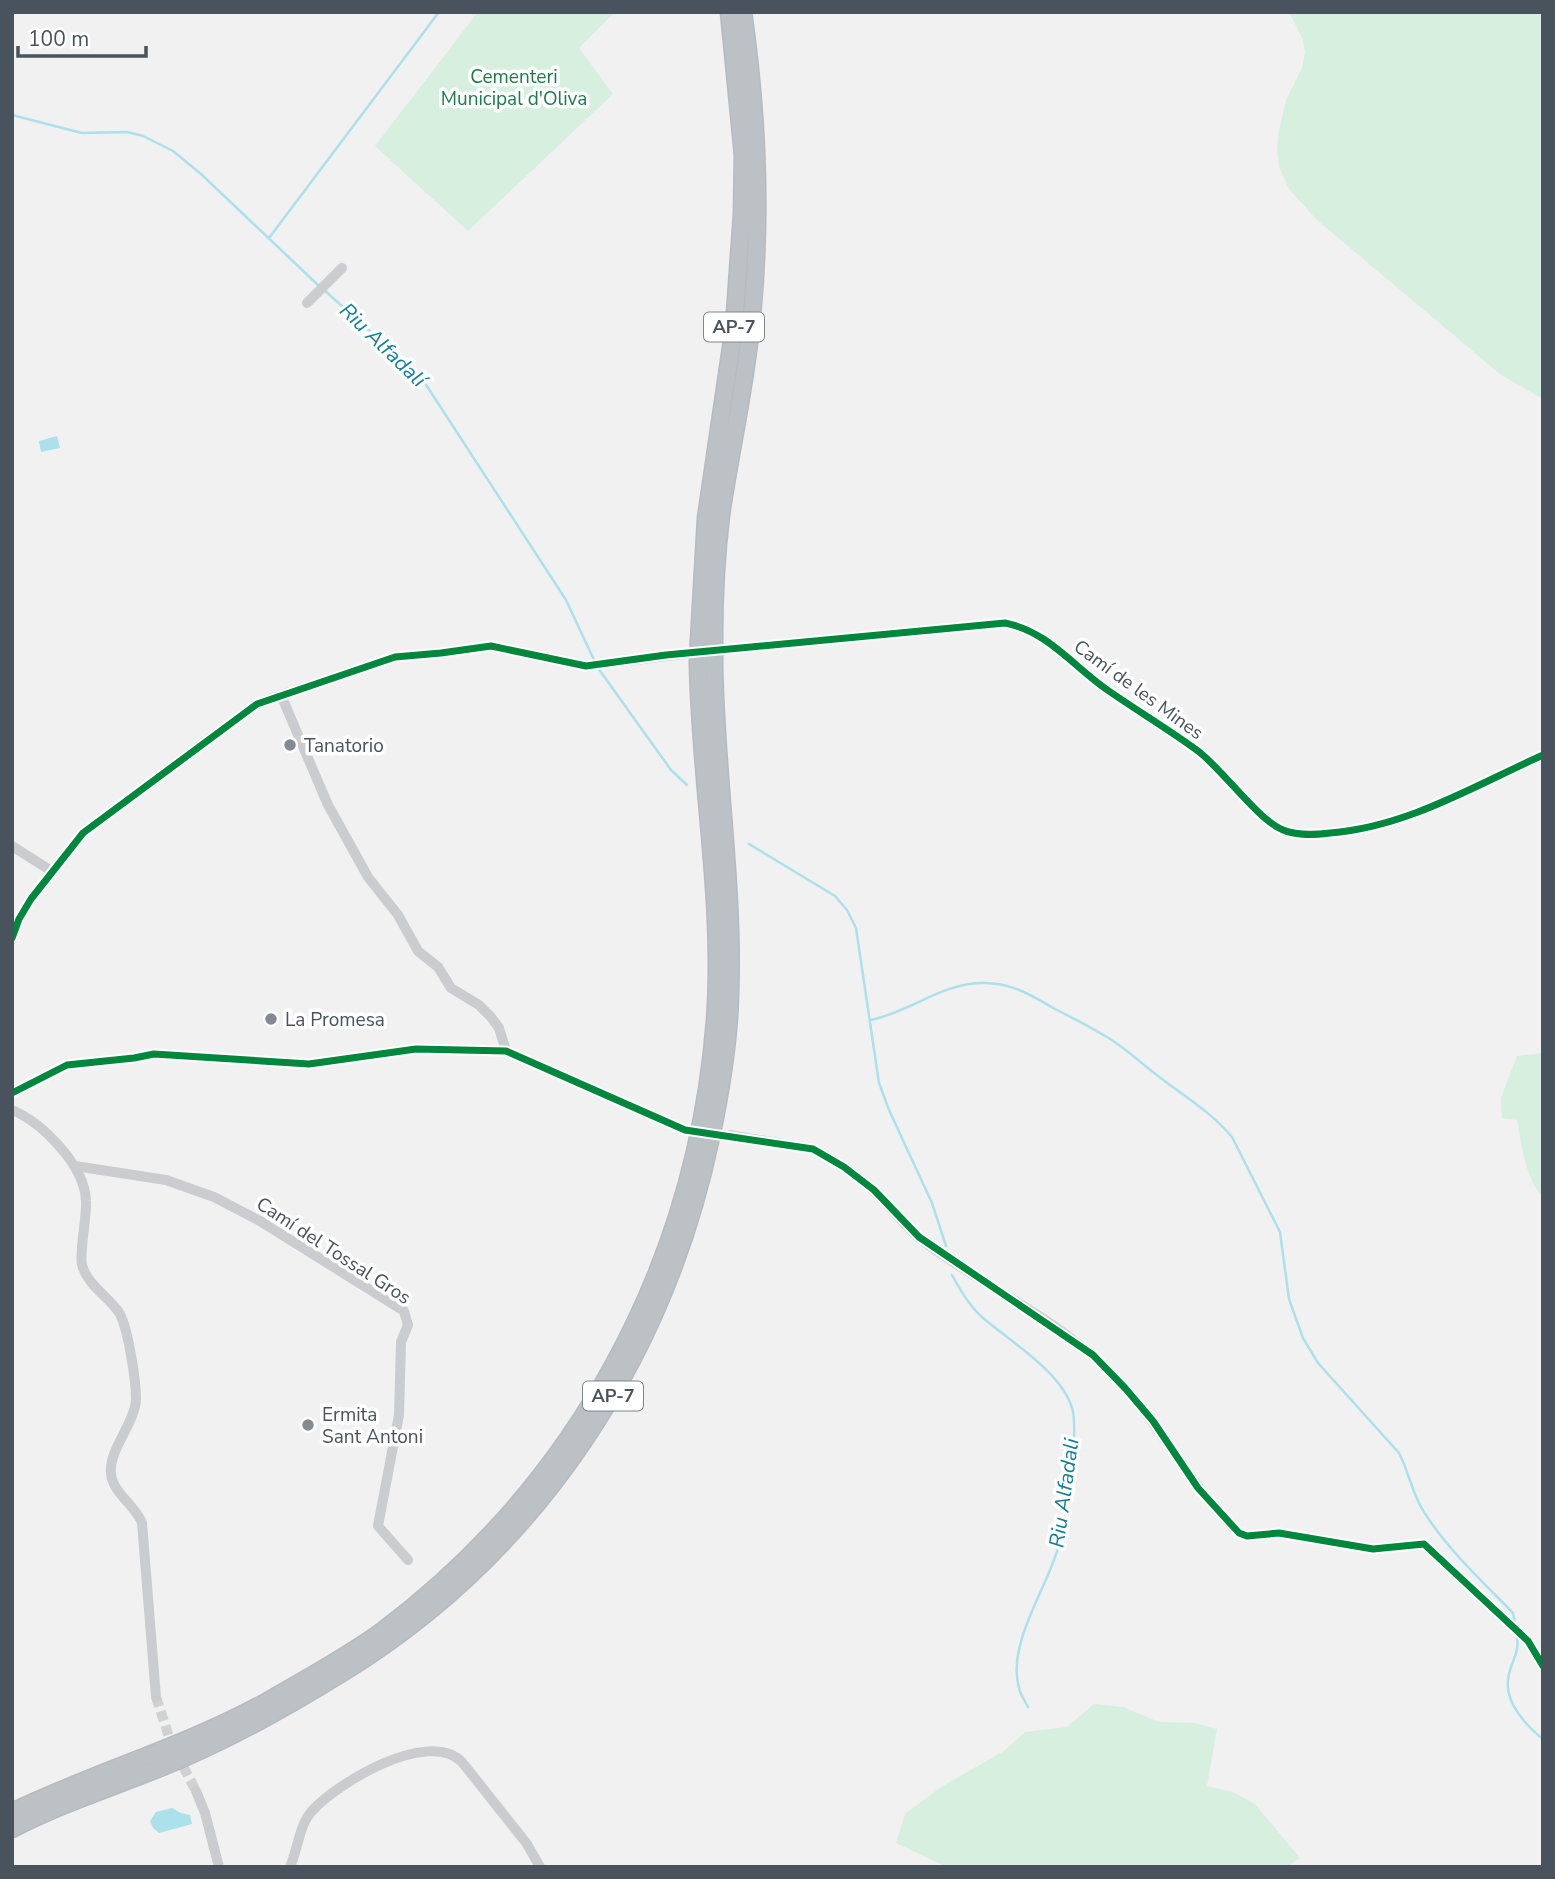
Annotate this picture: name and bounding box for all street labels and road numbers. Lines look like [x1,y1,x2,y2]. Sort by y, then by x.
road number: AP-7 [704,312,764,342]
street label: Camí de les Mines [1068,634,1209,746]
street label: Camí del Tossal Gros [251,1191,416,1311]
road number: AP-7 [583,1381,643,1410]

